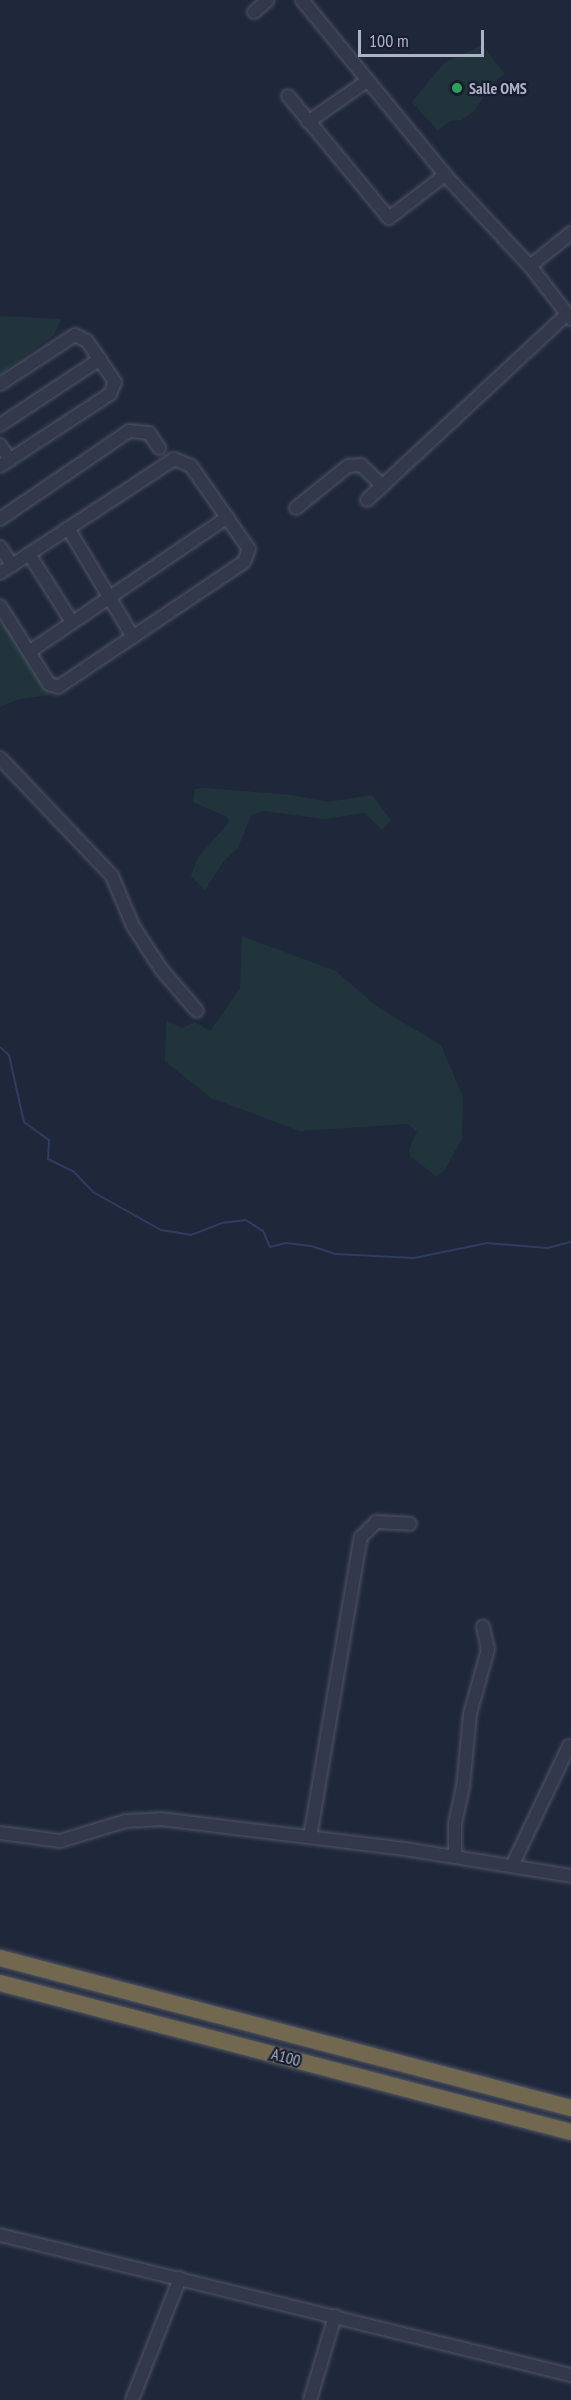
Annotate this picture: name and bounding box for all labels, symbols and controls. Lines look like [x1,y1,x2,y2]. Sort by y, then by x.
scale bar [361,18,487,56]
text: 100 m [369,29,409,52]
place label: Salle OMS [469,78,527,98]
marker: Salle OMS [450,81,464,95]
street label: A100 [269,2044,303,2070]

